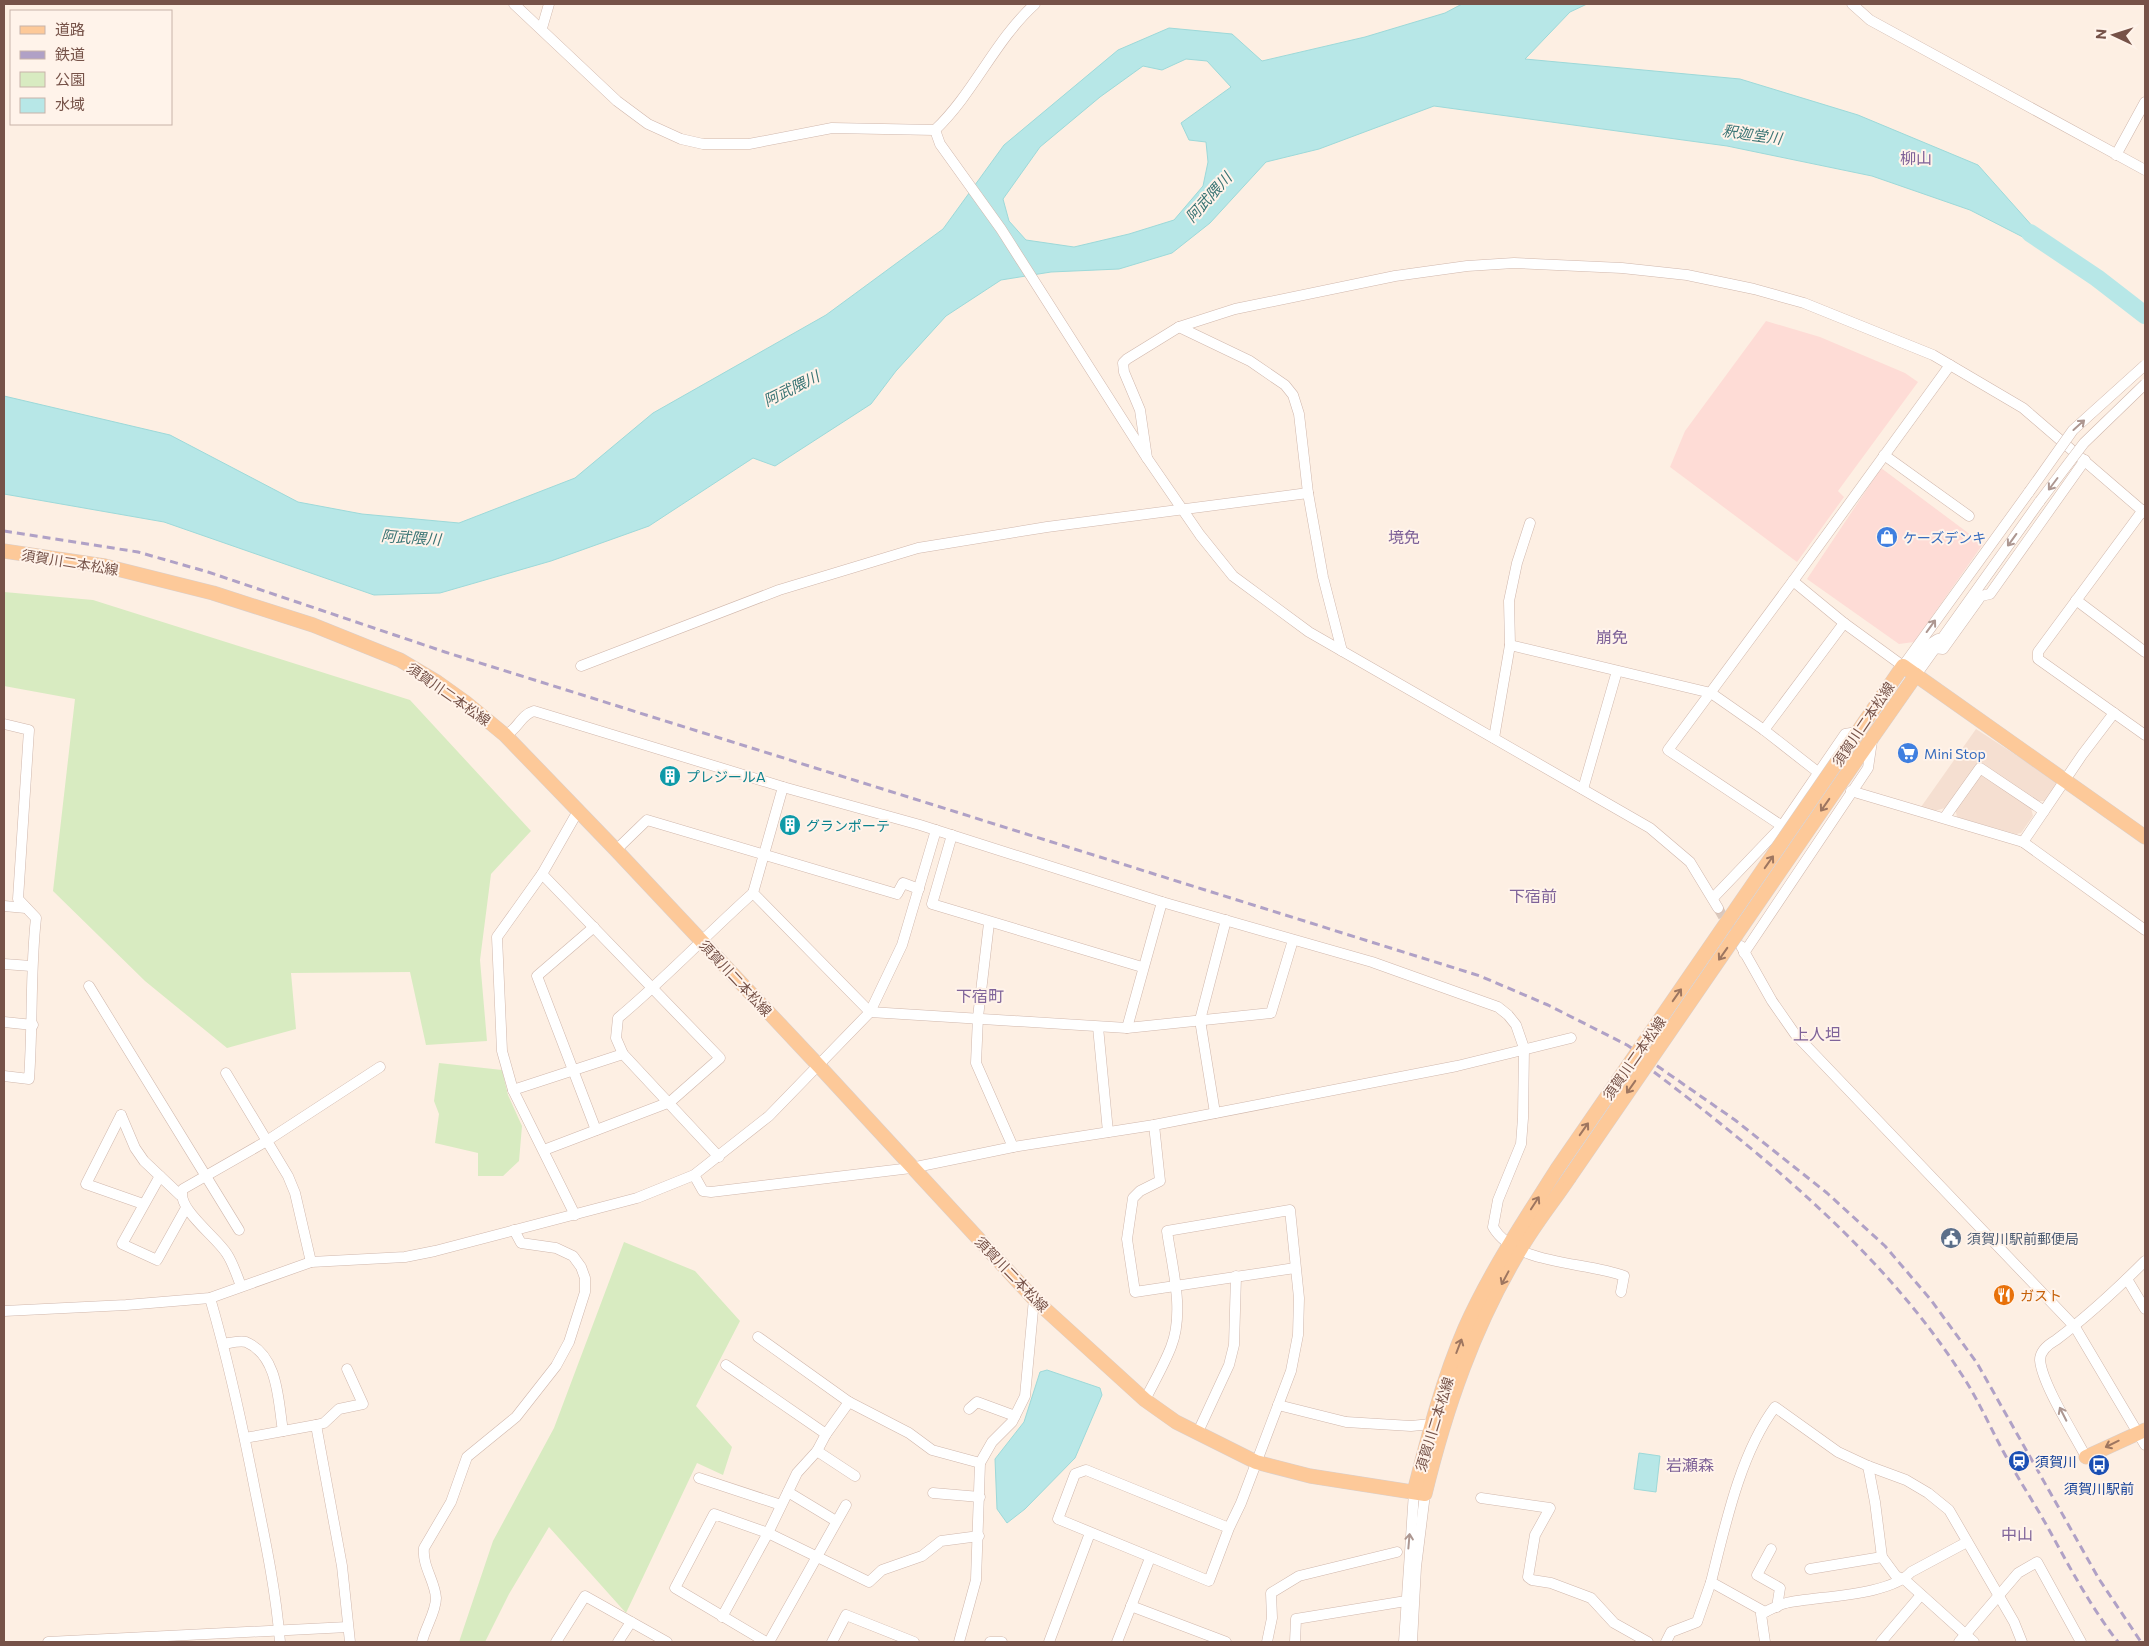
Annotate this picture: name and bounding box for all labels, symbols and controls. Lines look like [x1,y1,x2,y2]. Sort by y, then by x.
legend [10,10,172,125]
north arrow [2089,10,2139,60]
text: 道路 [55,20,85,38]
text: N [2092,28,2109,40]
text: 鉄道 [55,45,85,63]
text: 公園 [55,70,85,88]
text: 水域 [55,95,85,113]
water label: 釈迦堂川 [1721,121,1785,147]
district label: 柳山 [1900,148,1932,167]
water label: 阿武隈川 [1181,167,1236,225]
water label: 阿武隈川 [760,366,824,409]
one-way arrow [2073,419,2086,431]
one-way arrow [2048,477,2058,491]
shop icon: ケーズデンキ [1875,525,1899,549]
water label: 阿武隈川 [380,526,444,548]
district label: 境免 [1388,527,1420,546]
place label: ケーズデンキ [1903,529,1986,546]
one-way arrow [2006,533,2017,546]
street label: 須賀川二本松線 [20,546,120,578]
one-way arrow [1926,620,1937,633]
district label: 崩免 [1596,627,1628,646]
street label: 須賀川二本松線 [404,659,494,729]
street label: 須賀川二本松線 [1829,679,1897,769]
supermarket icon: Mini Stop [1896,741,1920,765]
place label: Mini Stop [1924,745,1986,762]
building icon: プレジールA [658,764,682,788]
place label: プレジールA [686,768,766,785]
one-way arrow [1820,798,1830,812]
building icon: グランポーテ [778,813,802,837]
place label: グランポーテ [806,817,890,834]
one-way arrow [1764,855,1774,869]
district label: 下宿前 [1509,886,1557,905]
street label: 須賀川二本松線 [696,936,776,1020]
one-way arrow [1718,946,1728,960]
district label: 下宿町 [956,986,1004,1005]
one-way arrow [1672,989,1682,1003]
street label: 須賀川二本松線 [1599,1013,1669,1103]
district label: 上人坦 [1793,1024,1841,1043]
one-way arrow [1626,1080,1636,1094]
one-way arrow [1579,1122,1589,1136]
one-way arrow [1531,1196,1541,1210]
public building icon: 須賀川駅前郵便局 [1939,1226,1963,1250]
place label: 須賀川駅前郵便局 [1967,1230,2079,1247]
street label: 須賀川二本松線 [972,1233,1052,1315]
one-way arrow [1500,1270,1510,1285]
restaurant icon: ガスト [1992,1283,2016,1307]
place label: ガスト [2020,1287,2062,1304]
one-way arrow [1455,1339,1464,1354]
street label: 須賀川二本松線 [1412,1375,1456,1473]
one-way arrow [2058,1407,2067,1422]
one-way arrow [2105,1440,2120,1450]
station icon: 須賀川 [2007,1449,2031,1473]
place label: 須賀川 [2035,1453,2077,1470]
bus stop icon: 須賀川駅前 [2087,1453,2111,1477]
district label: 岩瀬森 [1666,1455,1714,1474]
place label: 須賀川駅前 [2064,1480,2134,1497]
district label: 中山 [2001,1524,2033,1543]
one-way arrow [1404,1533,1414,1549]

